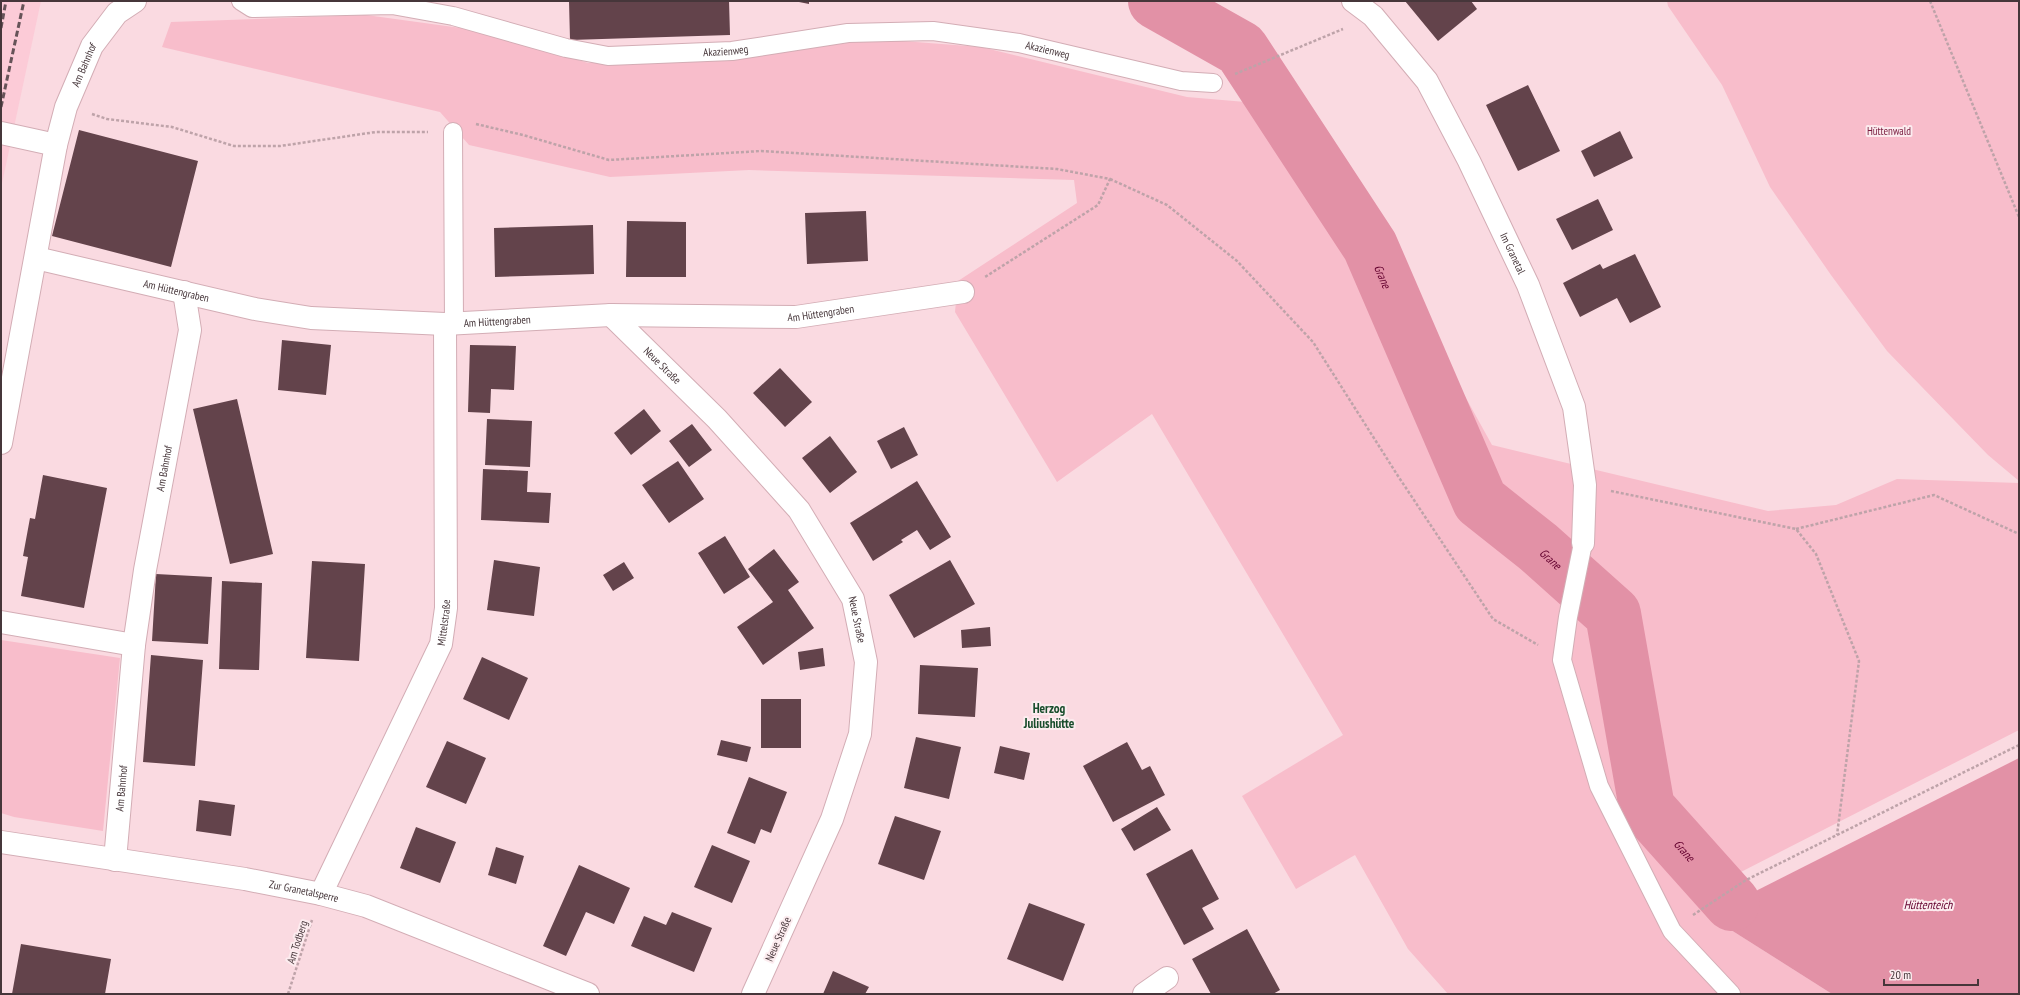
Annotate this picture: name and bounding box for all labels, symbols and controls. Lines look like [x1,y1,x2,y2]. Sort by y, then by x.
street label: Akazienweg [1024,38,1071,62]
street label: Am Bahnhof [68,39,100,89]
street label: Akazienweg [703,42,749,59]
park label: Hüttenwald [1867,124,1911,138]
street label: Im Granetal [1497,230,1529,277]
water label: Grane [1371,262,1395,291]
street label: Am Hüttengraben [142,276,211,305]
street label: Am Hüttengraben [787,301,855,324]
street label: Am Hüttengraben [463,312,531,330]
street label: Neue Straße [641,344,684,387]
street label: Am Bahnhof [153,443,175,492]
water label: Grane [1537,545,1566,573]
street label: Neue Straße [846,595,869,644]
street label: Mittelstraße [434,599,453,647]
district label: Herzog Juliushütte [1023,700,1075,732]
street label: Am Bahnhof [112,763,130,812]
water label: Grane [1671,836,1699,865]
street label: Zur Granetalsperre [268,877,341,906]
water label: Hüttenteich [1904,897,1953,912]
street label: Neue Straße [762,914,794,963]
street label: Am Todberg [283,918,311,965]
scale bar [1884,961,1978,987]
text: 20 m [1890,967,1911,982]

